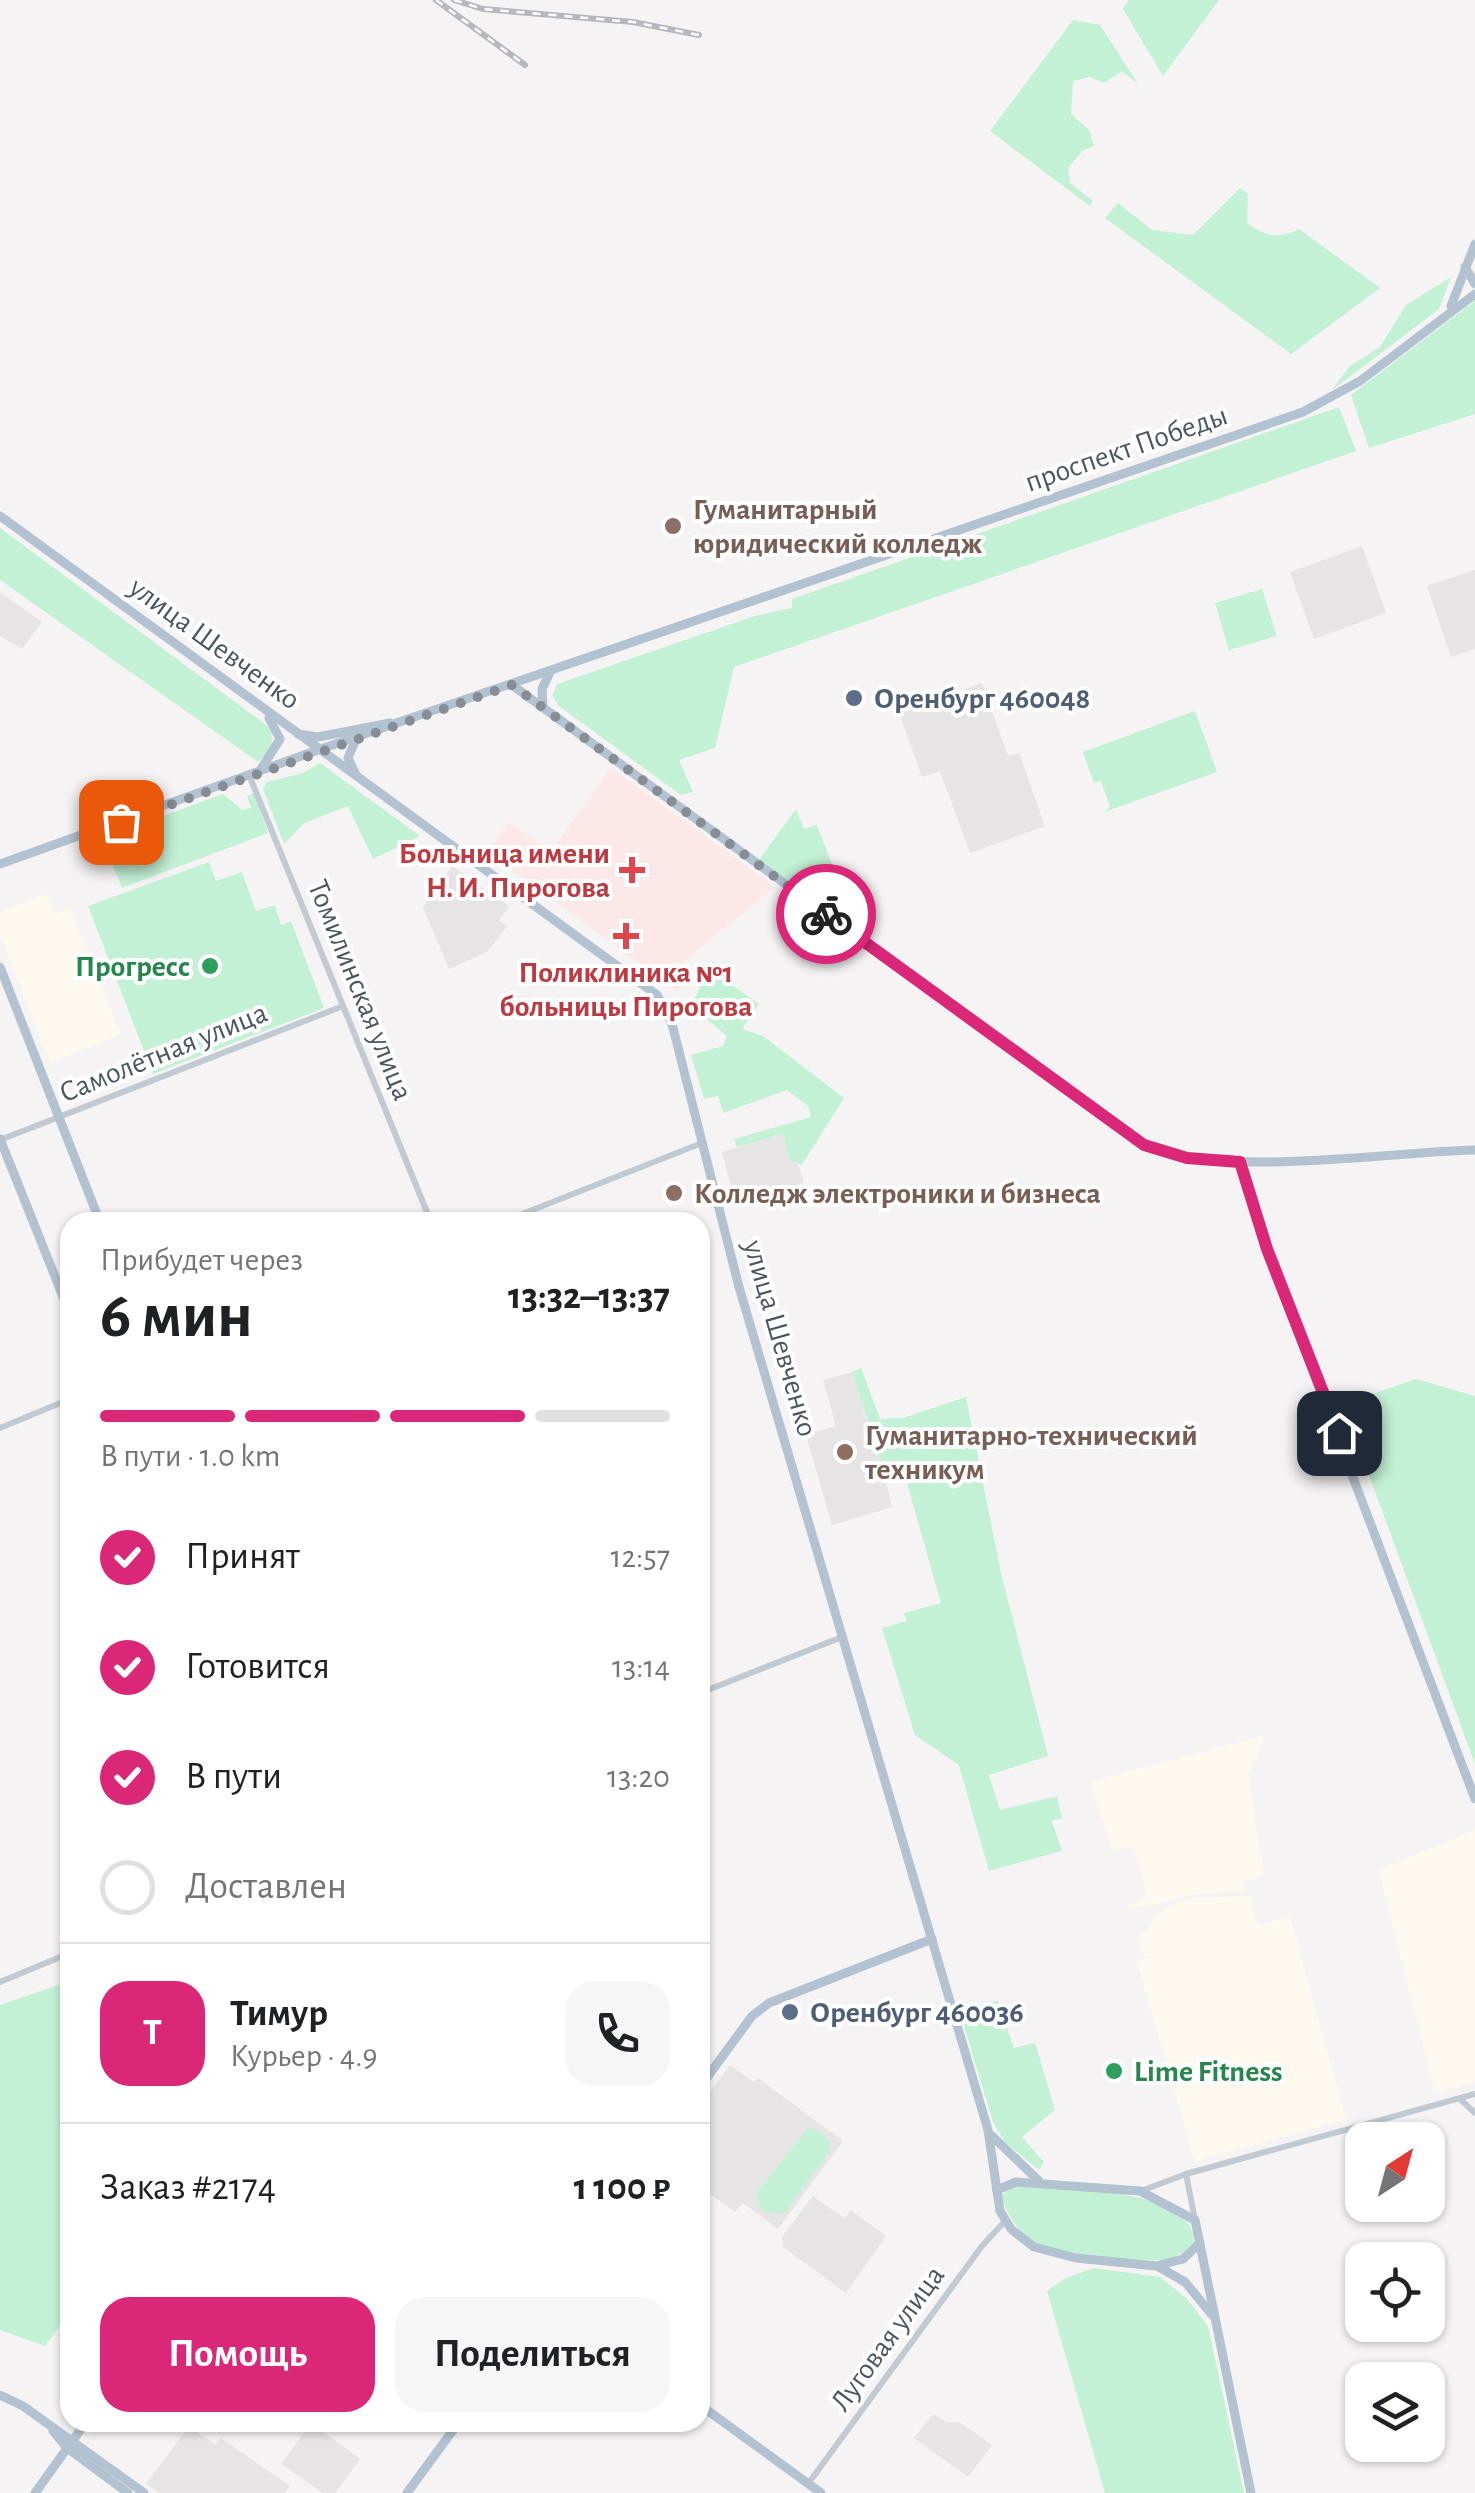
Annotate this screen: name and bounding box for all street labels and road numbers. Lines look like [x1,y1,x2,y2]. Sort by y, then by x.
street label: проспект Победы [1021,400,1231,498]
street label: улица Шевченко [123,572,305,715]
street label: Томилинская улица [302,876,418,1105]
street label: Самолётная улица [55,998,272,1108]
street label: улица Шевченко [737,1236,822,1440]
street label: Луговая улица [825,2260,950,2417]

